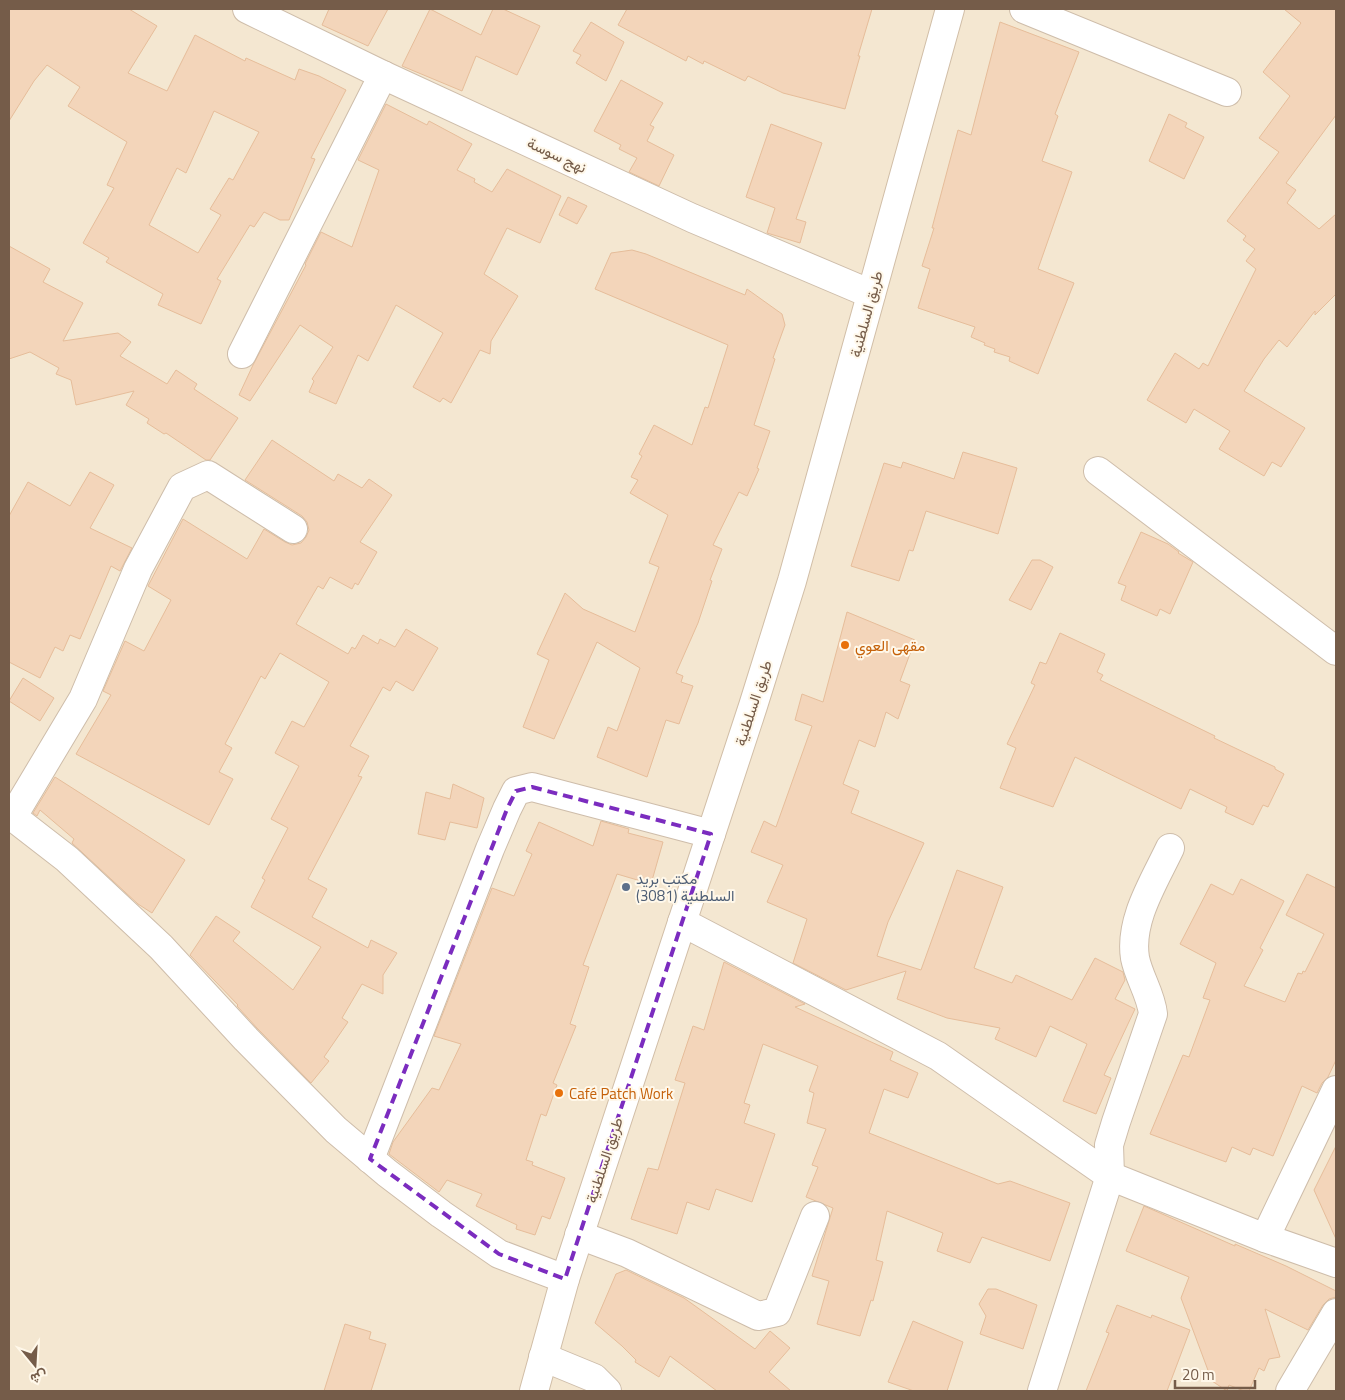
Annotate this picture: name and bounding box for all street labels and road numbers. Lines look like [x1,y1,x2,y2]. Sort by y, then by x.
street label: نهج سوسة [523,131,591,179]
street label: طريق السلطنية [843,268,889,360]
street label: طريق السلطنية [728,657,778,749]
street label: طريق السلطنية [579,1114,629,1206]

